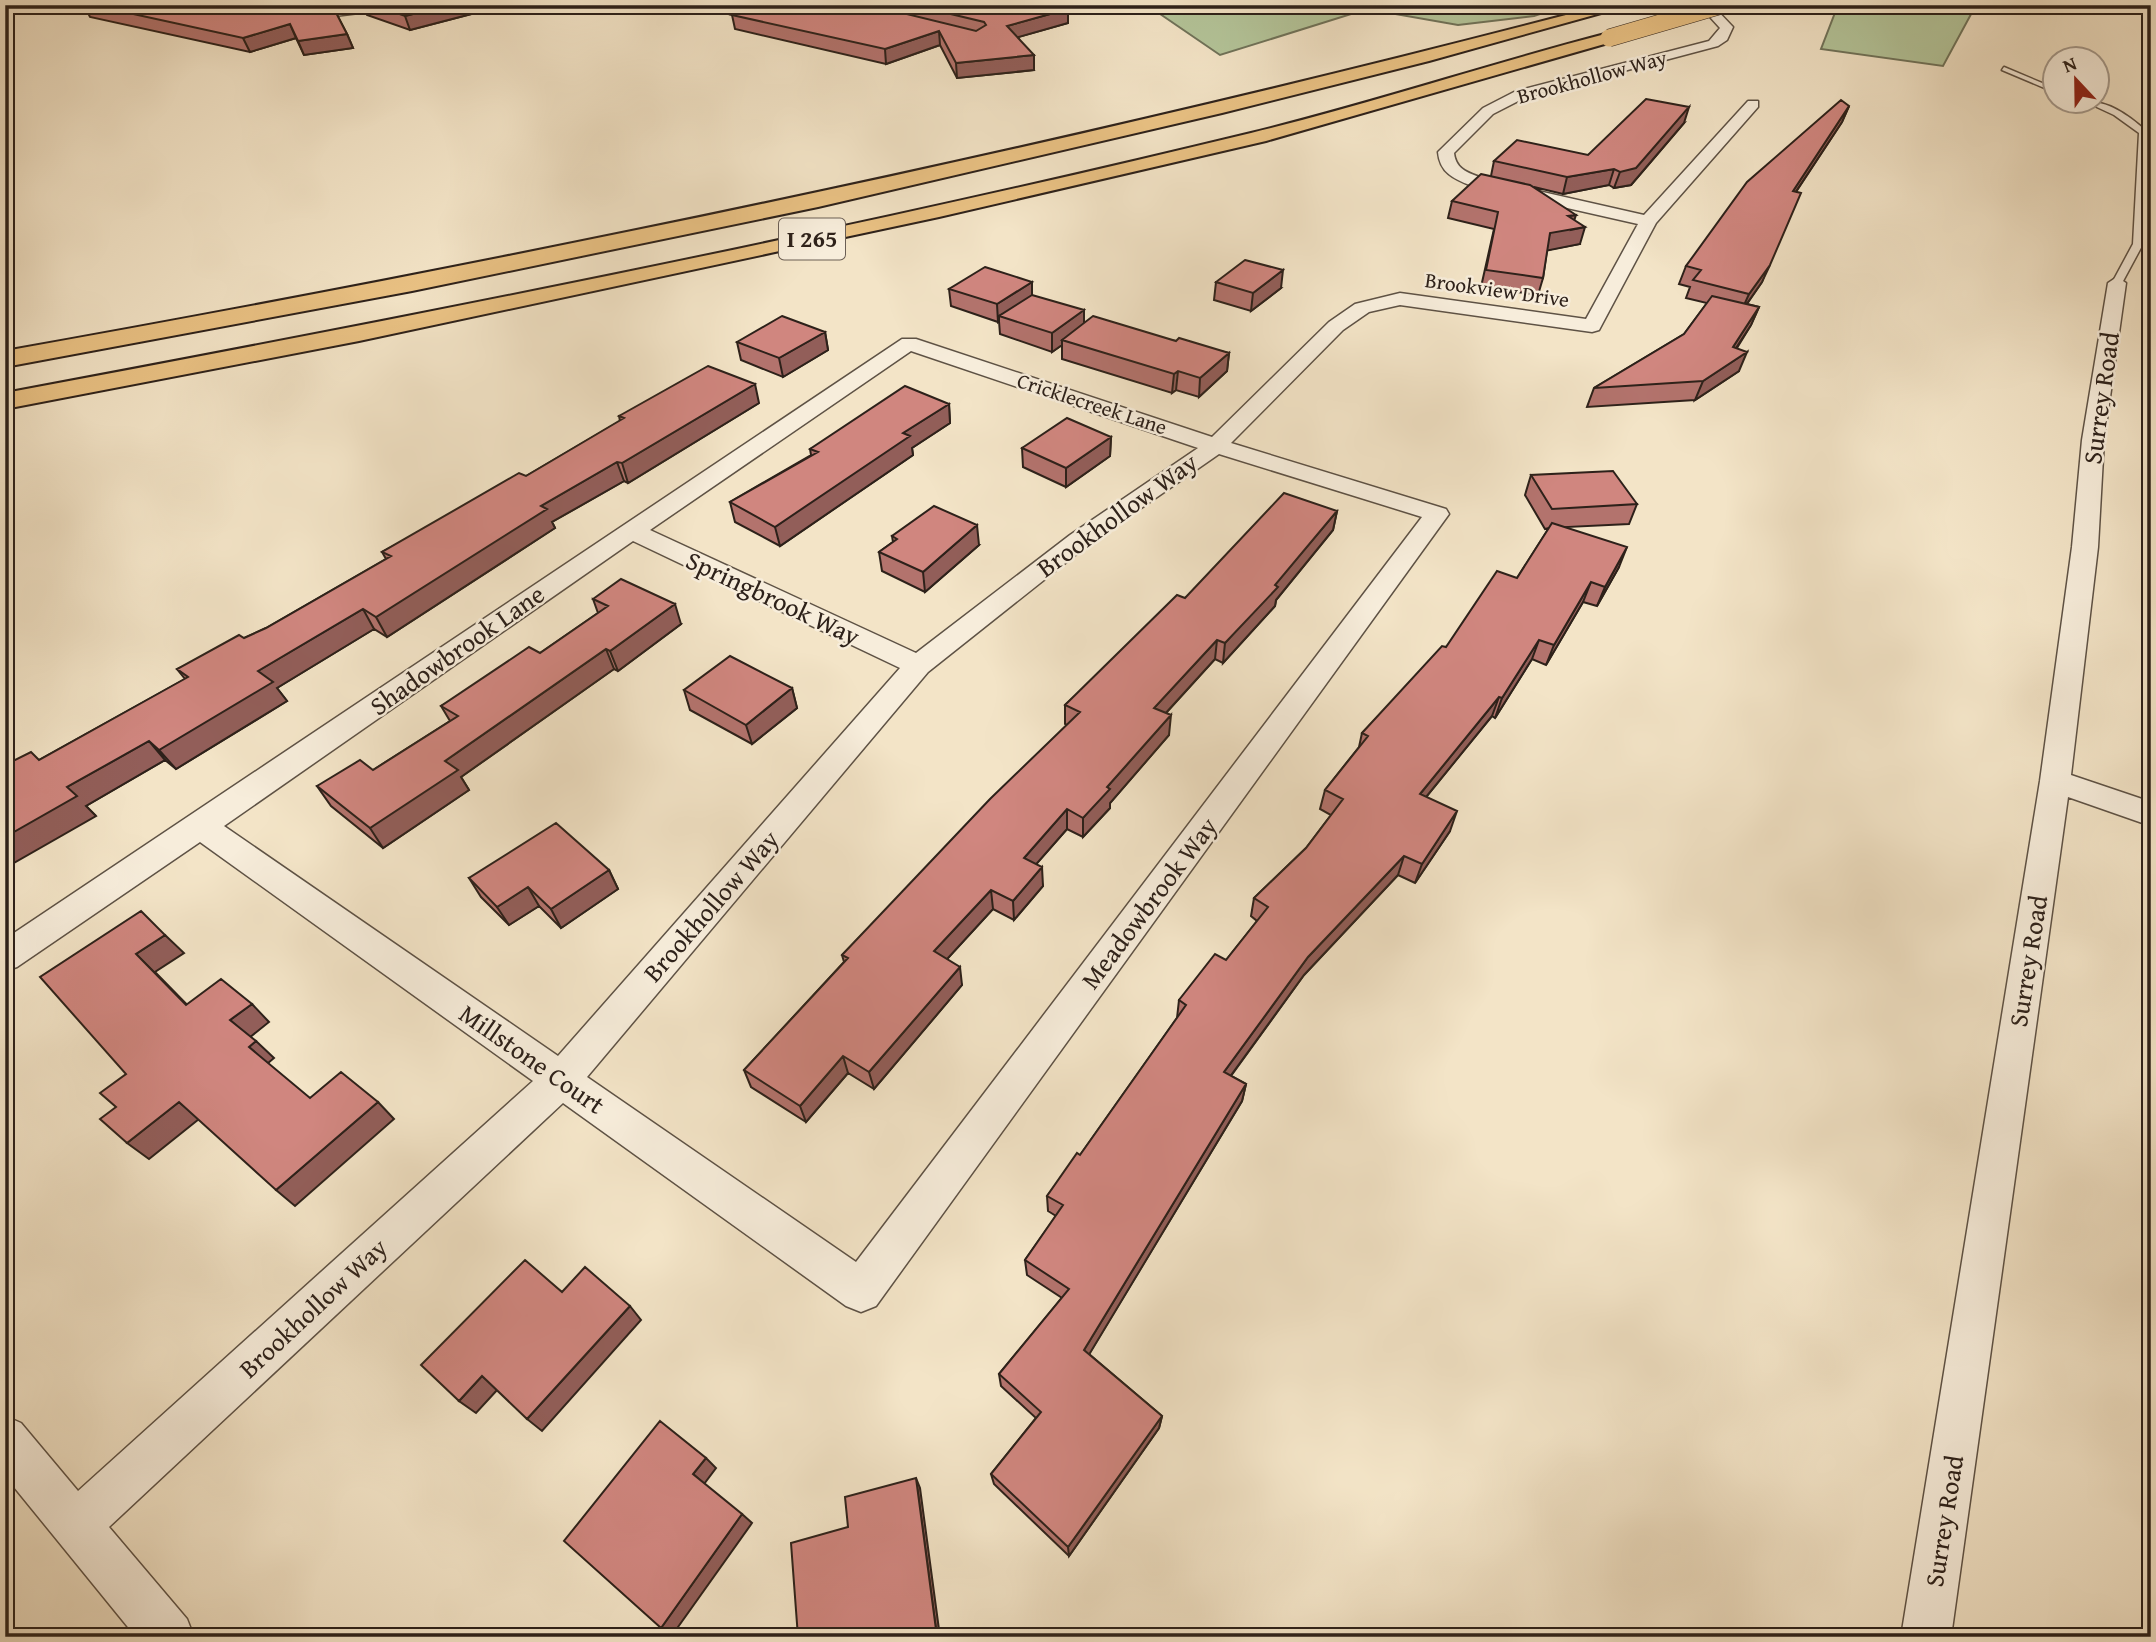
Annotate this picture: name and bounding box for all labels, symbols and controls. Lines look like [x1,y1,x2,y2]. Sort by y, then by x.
street label: Brookhollow Way [1513,41,1671,111]
north arrow [2040,46,2110,116]
text: N [2058,49,2081,80]
road number: I 265 [779,219,845,260]
street label: Brookview Drive [1423,264,1571,315]
street label: Surrey Road [2072,329,2129,467]
street label: Cricklecreek Lane [1013,365,1171,442]
street label: Brookhollow Way [1028,443,1205,586]
street label: Springbrook Way [680,540,867,655]
street label: Shadowbrook Lane [361,575,552,725]
street label: Meadowbrook Way [1071,808,1226,997]
street label: Brookhollow Way [633,821,788,990]
street label: Surrey Road [1998,892,2057,1030]
street label: Millstone Court [452,994,613,1123]
street label: Brookhollow Way [230,1228,396,1387]
street label: Surrey Road [1914,1452,1973,1590]

